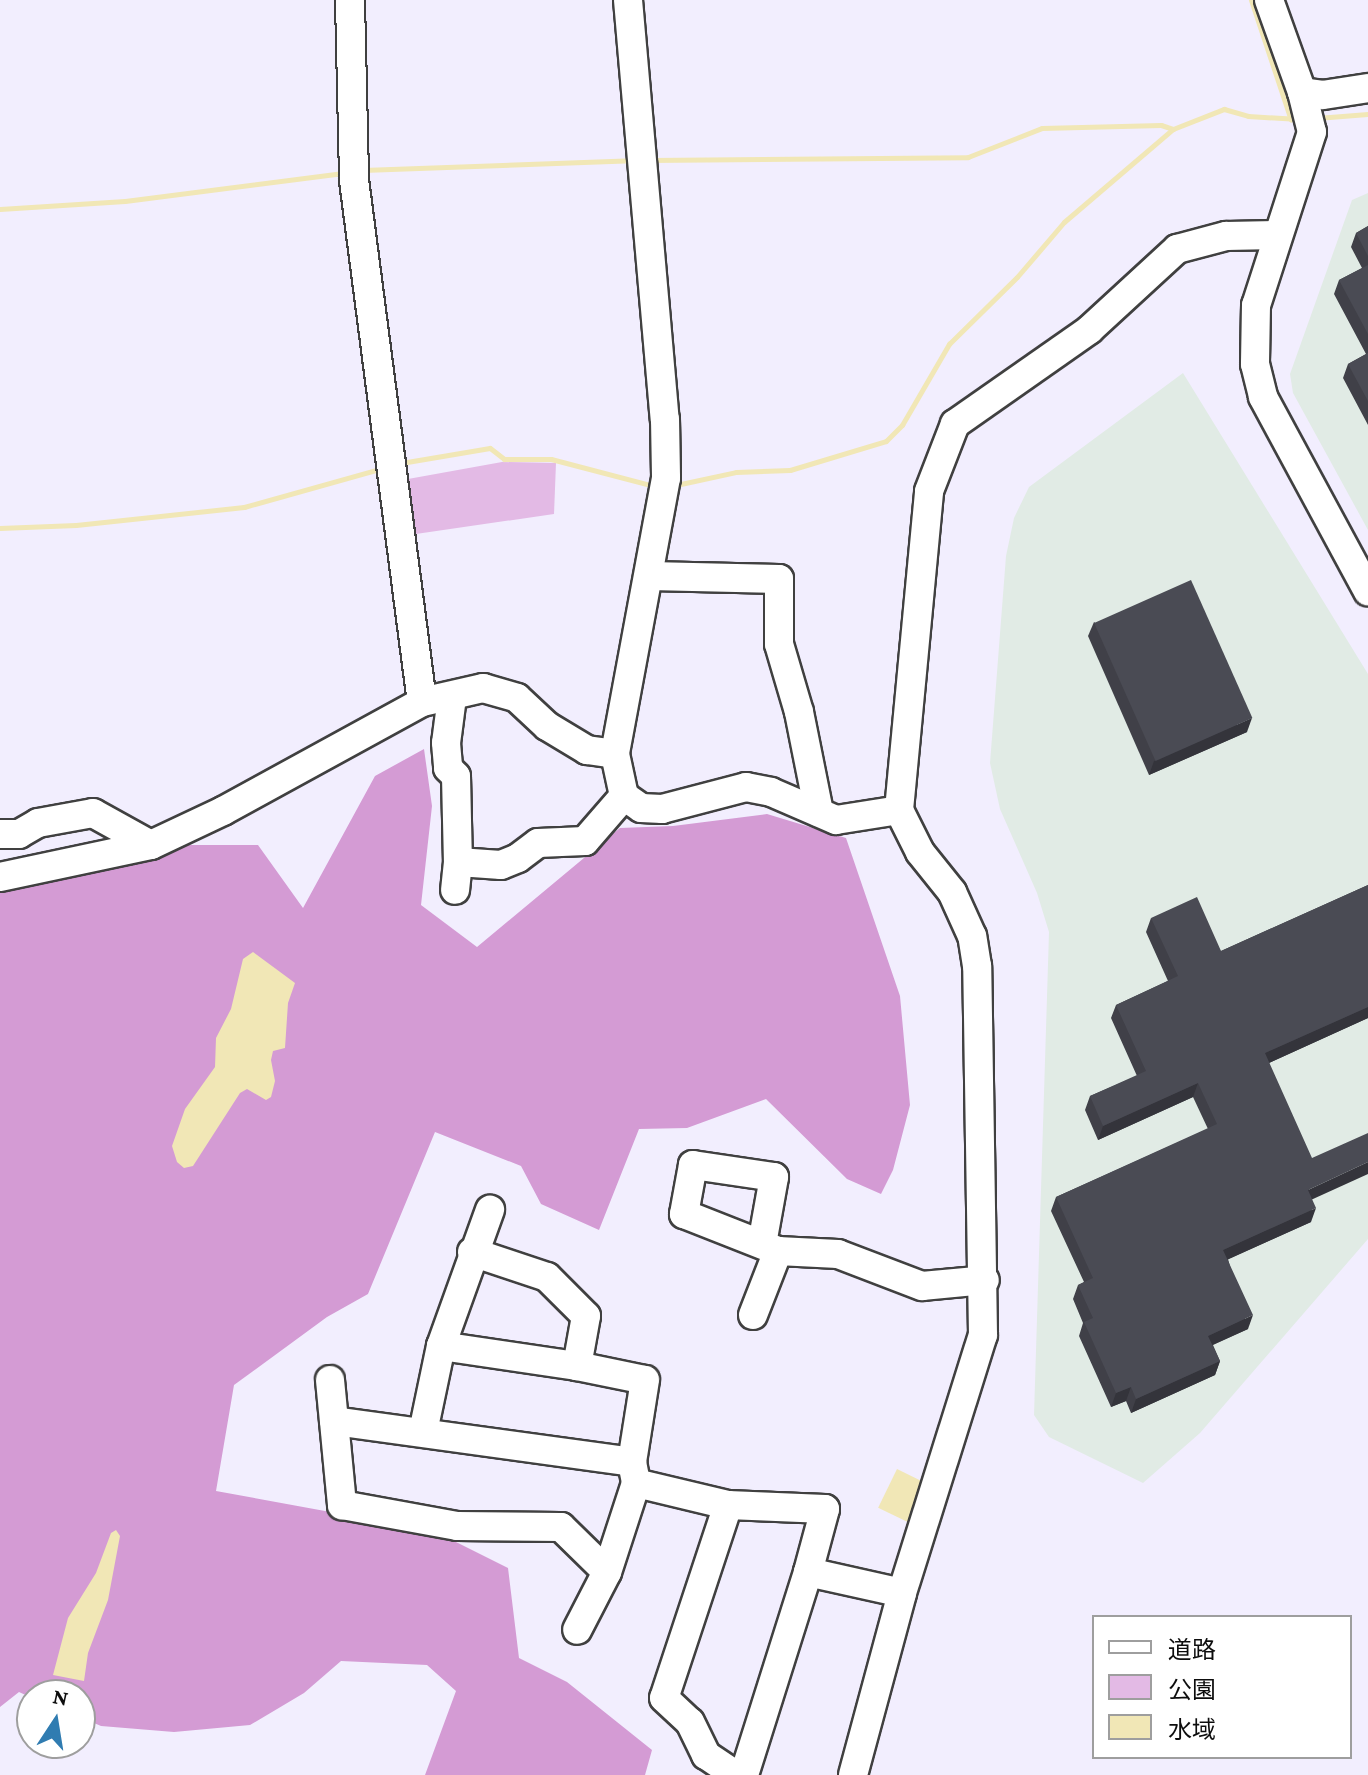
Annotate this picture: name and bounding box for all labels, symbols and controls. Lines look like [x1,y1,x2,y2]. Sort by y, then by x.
legend [1092,1615,1352,1759]
text: 道路 [1168,1636,1216,1663]
text: 公園 [1168,1676,1216,1703]
north arrow [16,1679,96,1759]
text: N [51,1683,71,1711]
text: 水域 [1168,1716,1216,1743]

